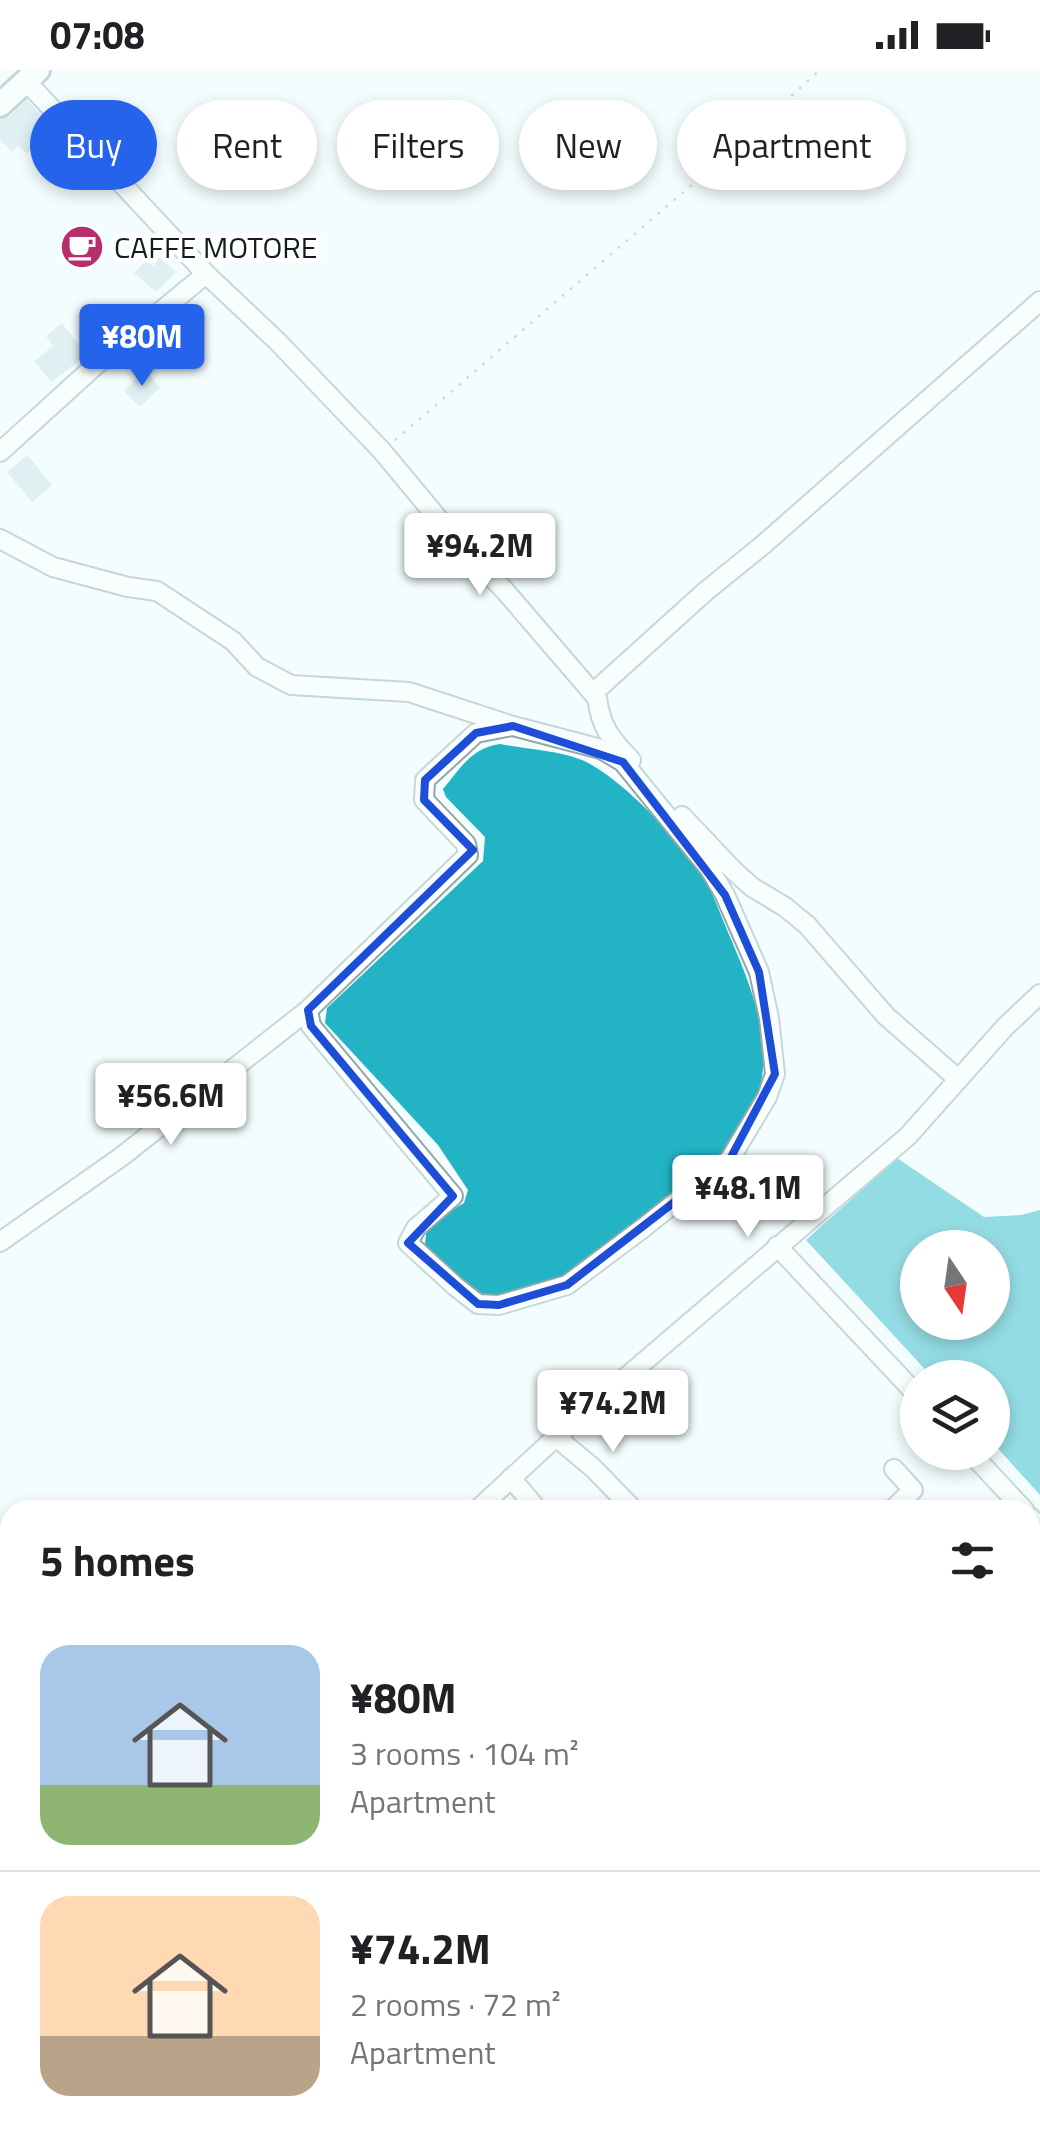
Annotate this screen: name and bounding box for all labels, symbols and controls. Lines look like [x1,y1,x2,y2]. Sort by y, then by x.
text: 07:08 [50,6,145,64]
chip: Buy [30,100,157,190]
chip: Rent [177,100,317,190]
chip: Filters [337,100,499,190]
chip: New [519,100,657,190]
chip: Apartment [677,100,906,190]
cafe icon: CAFFE MOTORE [59,224,105,270]
place label: CAFFE MOTORE [114,224,317,270]
pin: ¥80M [83,304,201,389]
text: ¥80M [101,312,183,360]
pin: ¥94.2M [399,513,561,598]
text: ¥94.2M [426,521,534,569]
pin: ¥56.6M [90,1063,252,1148]
text: ¥56.6M [117,1071,225,1119]
pin: ¥48.1M [667,1155,829,1240]
text: ¥48.1M [694,1163,802,1211]
north arrow [900,1230,1010,1340]
map controls [900,1230,1010,1470]
button: layers [900,1360,1010,1470]
pin: ¥74.2M [532,1370,694,1455]
text: ¥74.2M [559,1378,667,1426]
text: 5 homes [40,1528,195,1592]
icon: filters [945,1533,1000,1588]
text: ¥80M [350,1665,457,1729]
icon: home [120,1685,240,1805]
text: 3 rooms · 104 m² [350,1729,579,1777]
text: Apartment [350,1777,496,1825]
text: ¥74.2M [350,1916,491,1980]
icon: home [120,1936,240,2056]
text: 2 rooms · 72 m² [350,1980,561,2028]
text: Apartment [350,2028,496,2076]

